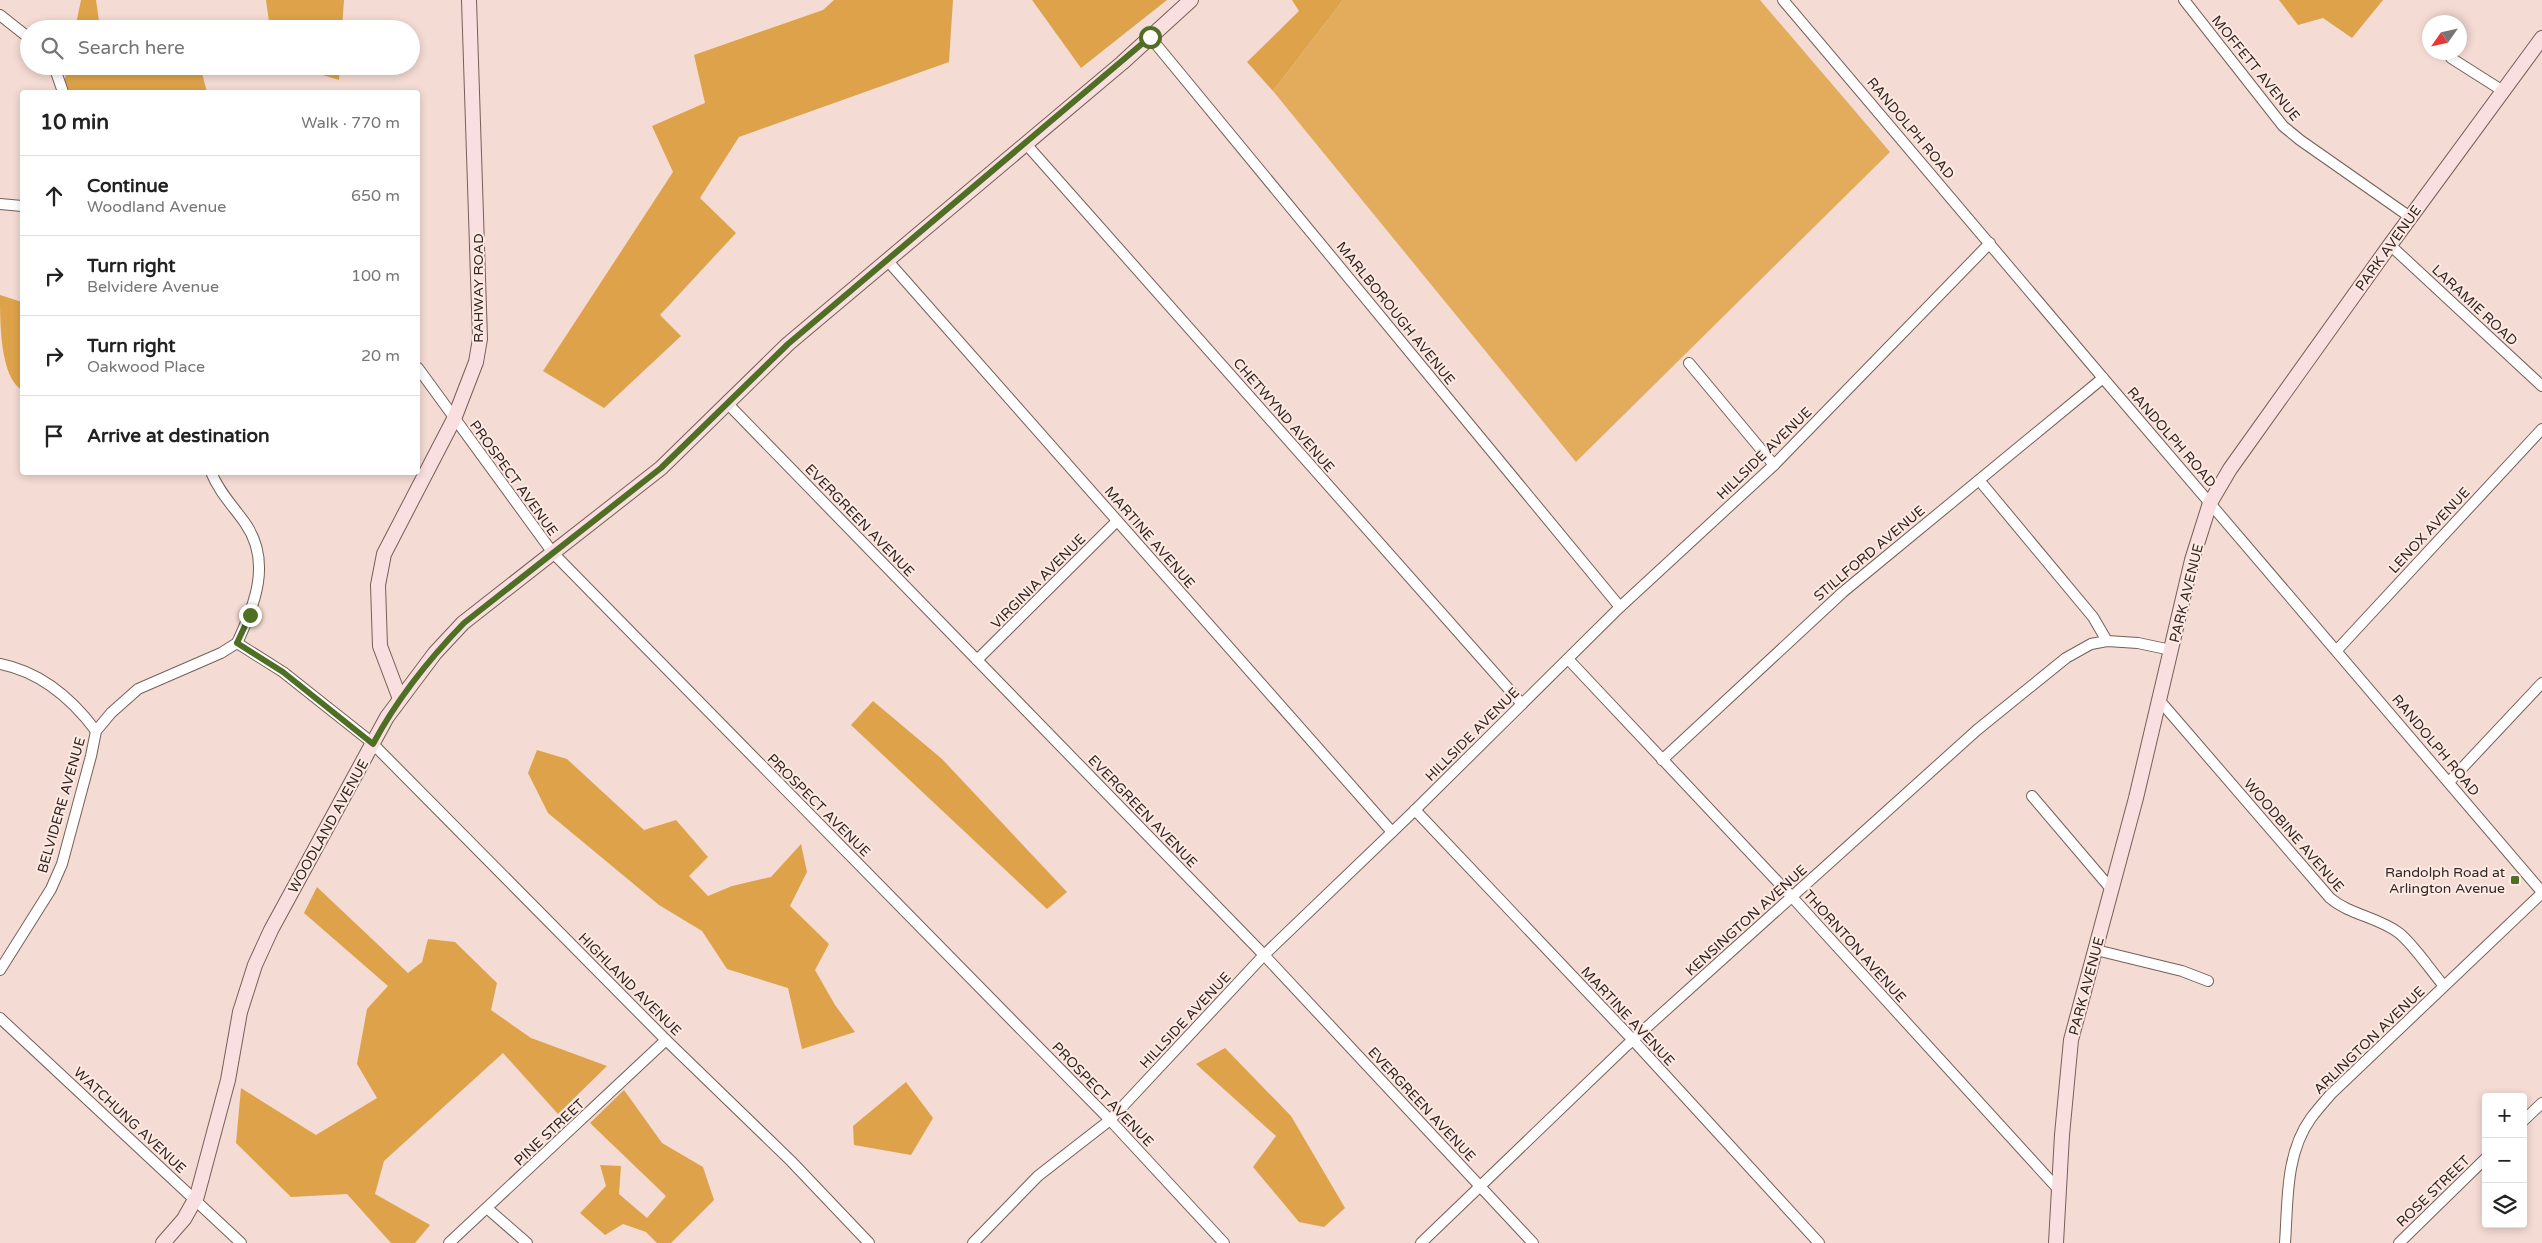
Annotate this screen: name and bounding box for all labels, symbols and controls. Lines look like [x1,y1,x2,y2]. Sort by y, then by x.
street label: MOFFETT AVENUE [2208,12,2303,125]
north arrow [2422,15,2467,60]
search box [20,20,420,75]
route start [1139,26,1162,49]
icon: search [38,34,66,62]
text: Search here [78,37,185,59]
street label: RANDOLPH ROAD [1863,74,1958,183]
text: 10 min [40,110,109,135]
text: Walk · 770 m [301,113,400,133]
text: Continue [87,175,169,197]
icon: ahead [40,182,68,210]
text: 650 m [351,186,400,206]
text: Woodland Avenue [87,197,226,217]
street label: PARK AVENUE [2352,202,2425,294]
street label: RAHWAY ROAD [470,233,487,343]
street label: MARLBOROUGH AVENUE [1333,238,1459,388]
text: Turn right [87,255,175,277]
street label: LARAMIE ROAD [2428,261,2521,349]
icon: right [40,262,68,290]
text: 100 m [351,266,400,286]
text: Belvidere Avenue [87,277,219,297]
text: Turn right [87,335,175,357]
icon: right [40,342,68,370]
text: 20 m [361,346,400,366]
street label: CHETWYND AVENUE [1229,355,1338,476]
text: Oakwood Place [87,357,205,377]
street label: RANDOLPH ROAD [2123,384,2220,491]
street label: HILLSIDE AVENUE [1713,404,1815,503]
street label: PROSPECT AVENUE [466,417,561,539]
icon: arrive [40,422,68,450]
text: Arrive at destination [87,425,270,447]
street label: EVERGREEN AVENUE [801,460,918,580]
street label: MARTINE AVENUE [1101,483,1199,592]
street label: LENOX AVENUE [2385,484,2474,577]
street label: STILLFORD AVENUE [1810,502,1928,605]
street label: VIRGINIA AVENUE [987,530,1089,632]
street label: PARK AVENUE [2166,542,2207,644]
route end [239,604,262,627]
street label: HILLSIDE AVENUE [1422,684,1523,785]
street label: RANDOLPH ROAD [2388,691,2483,800]
street label: BELVIDERE AVENUE [34,735,89,875]
street label: PROSPECT AVENUE [764,750,874,860]
street label: EVERGREEN AVENUE [1084,751,1201,871]
street label: WOODLAND AVENUE [285,756,372,896]
street label: WOODBINE AVENUE [2240,775,2347,895]
street label: KENSINGTON AVENUE [1682,861,1811,979]
place label: Randolph Road at Arlington Avenue [2385,864,2506,897]
marker: Randolph Road at Arlington Avenue [2509,874,2521,886]
street label: THORNTON AVENUE [1800,887,1910,1006]
street label: HIGHLAND AVENUE [575,929,685,1039]
street label: PARK AVENUE [2065,935,2108,1037]
street label: MARTINE AVENUE [1577,963,1678,1070]
street label: HILLSIDE AVENUE [1136,969,1234,1072]
street label: ARLINGTON AVENUE [2310,983,2429,1098]
street label: PROSPECT AVENUE [1048,1039,1157,1150]
street label: EVERGREEN AVENUE [1364,1044,1479,1165]
street label: WATCHUNG AVENUE [70,1064,189,1177]
map controls [2482,1093,2527,1228]
button: + [2482,1093,2527,1138]
street label: PINE STREET [511,1095,588,1169]
button: − [2482,1138,2527,1183]
street label: ROSE STREET [2393,1152,2474,1231]
button: layers [2482,1183,2527,1228]

